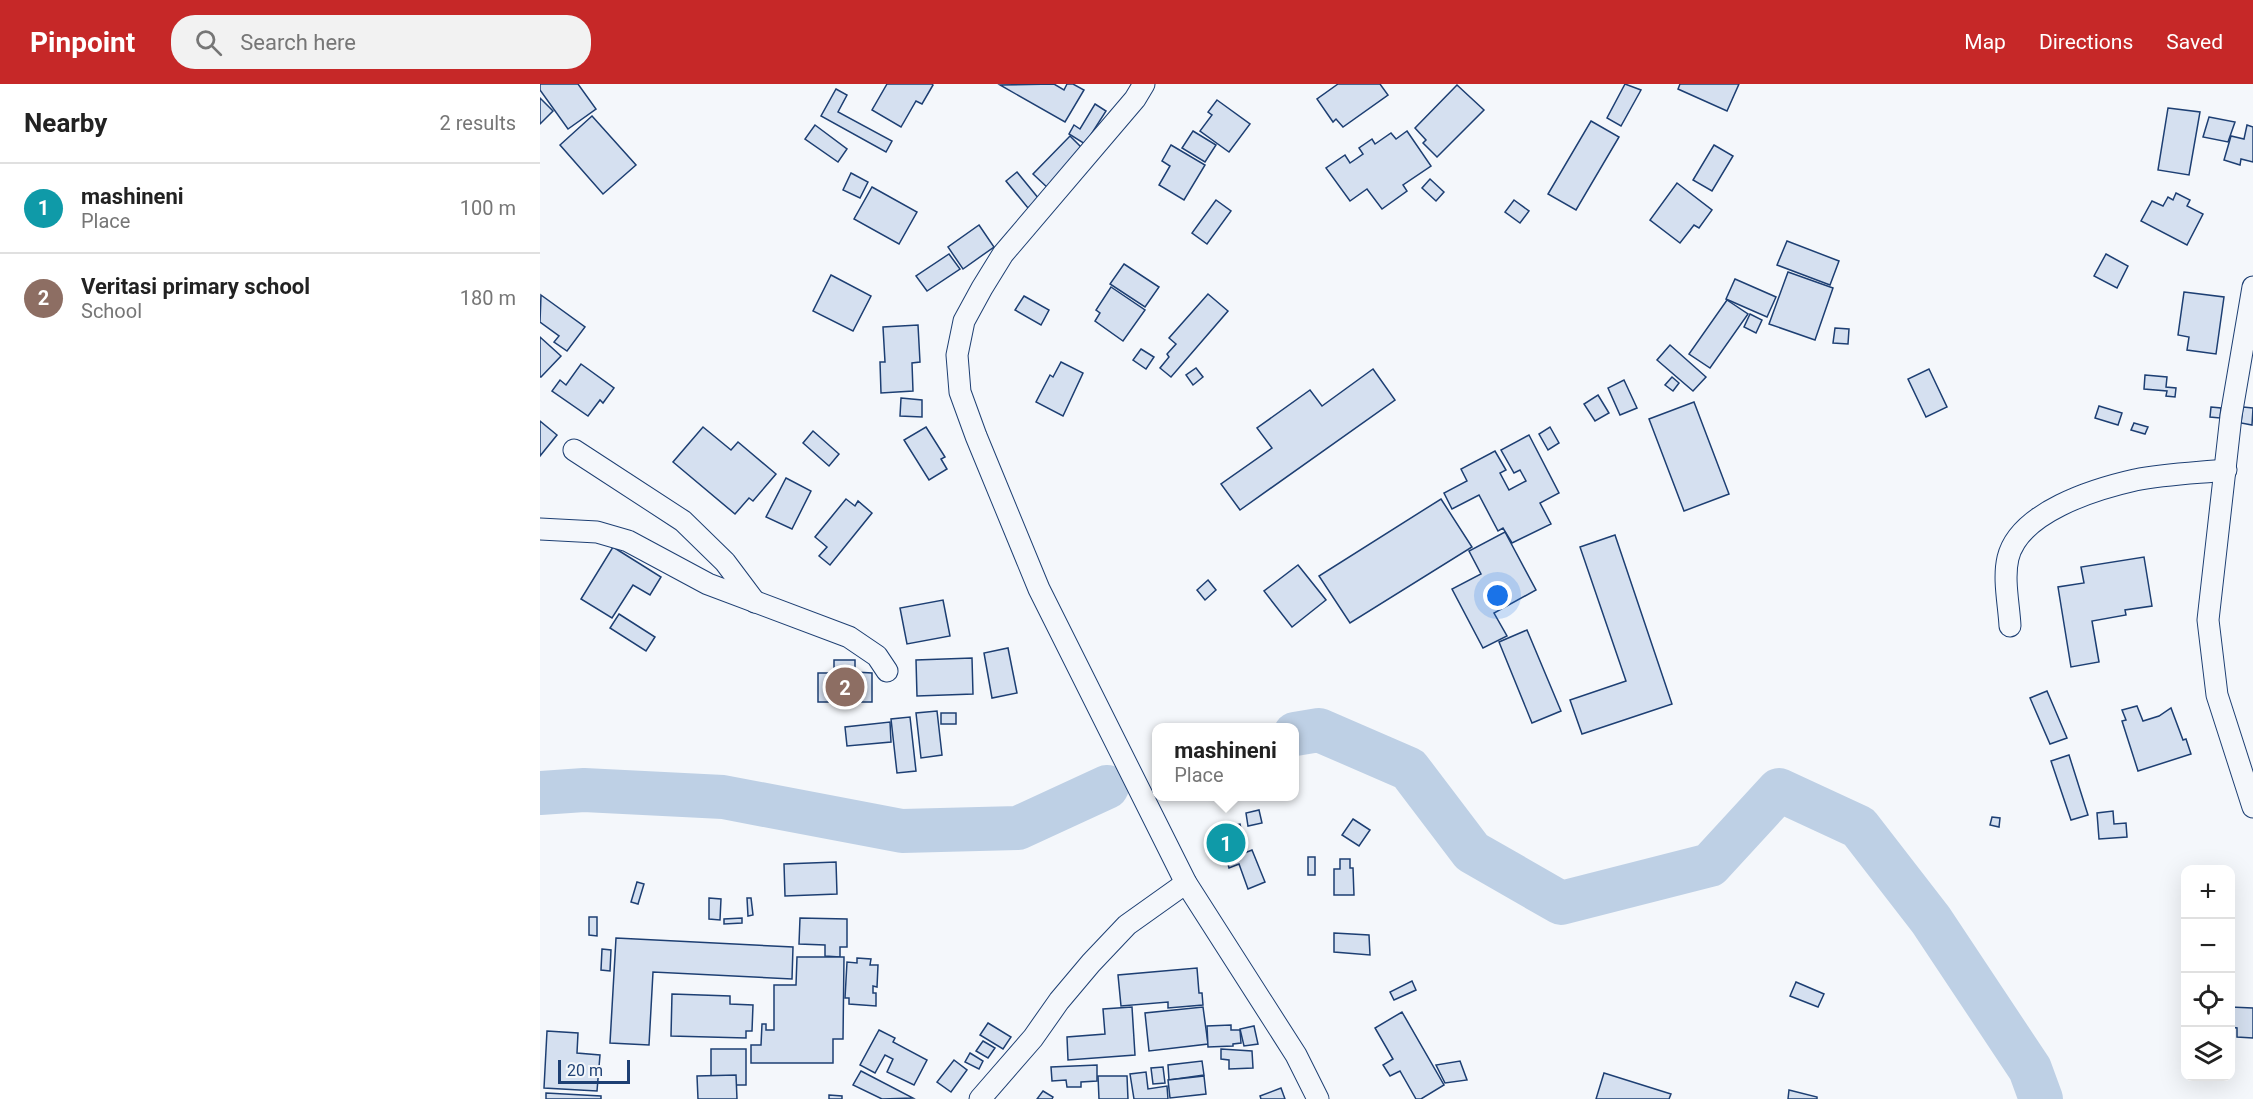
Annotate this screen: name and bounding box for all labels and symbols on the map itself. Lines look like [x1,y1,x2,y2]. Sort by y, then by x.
your location [1483,581,1512,610]
pin: 2 [826,664,864,710]
pin: 1 [1206,820,1246,866]
scale bar [558,1057,630,1084]

